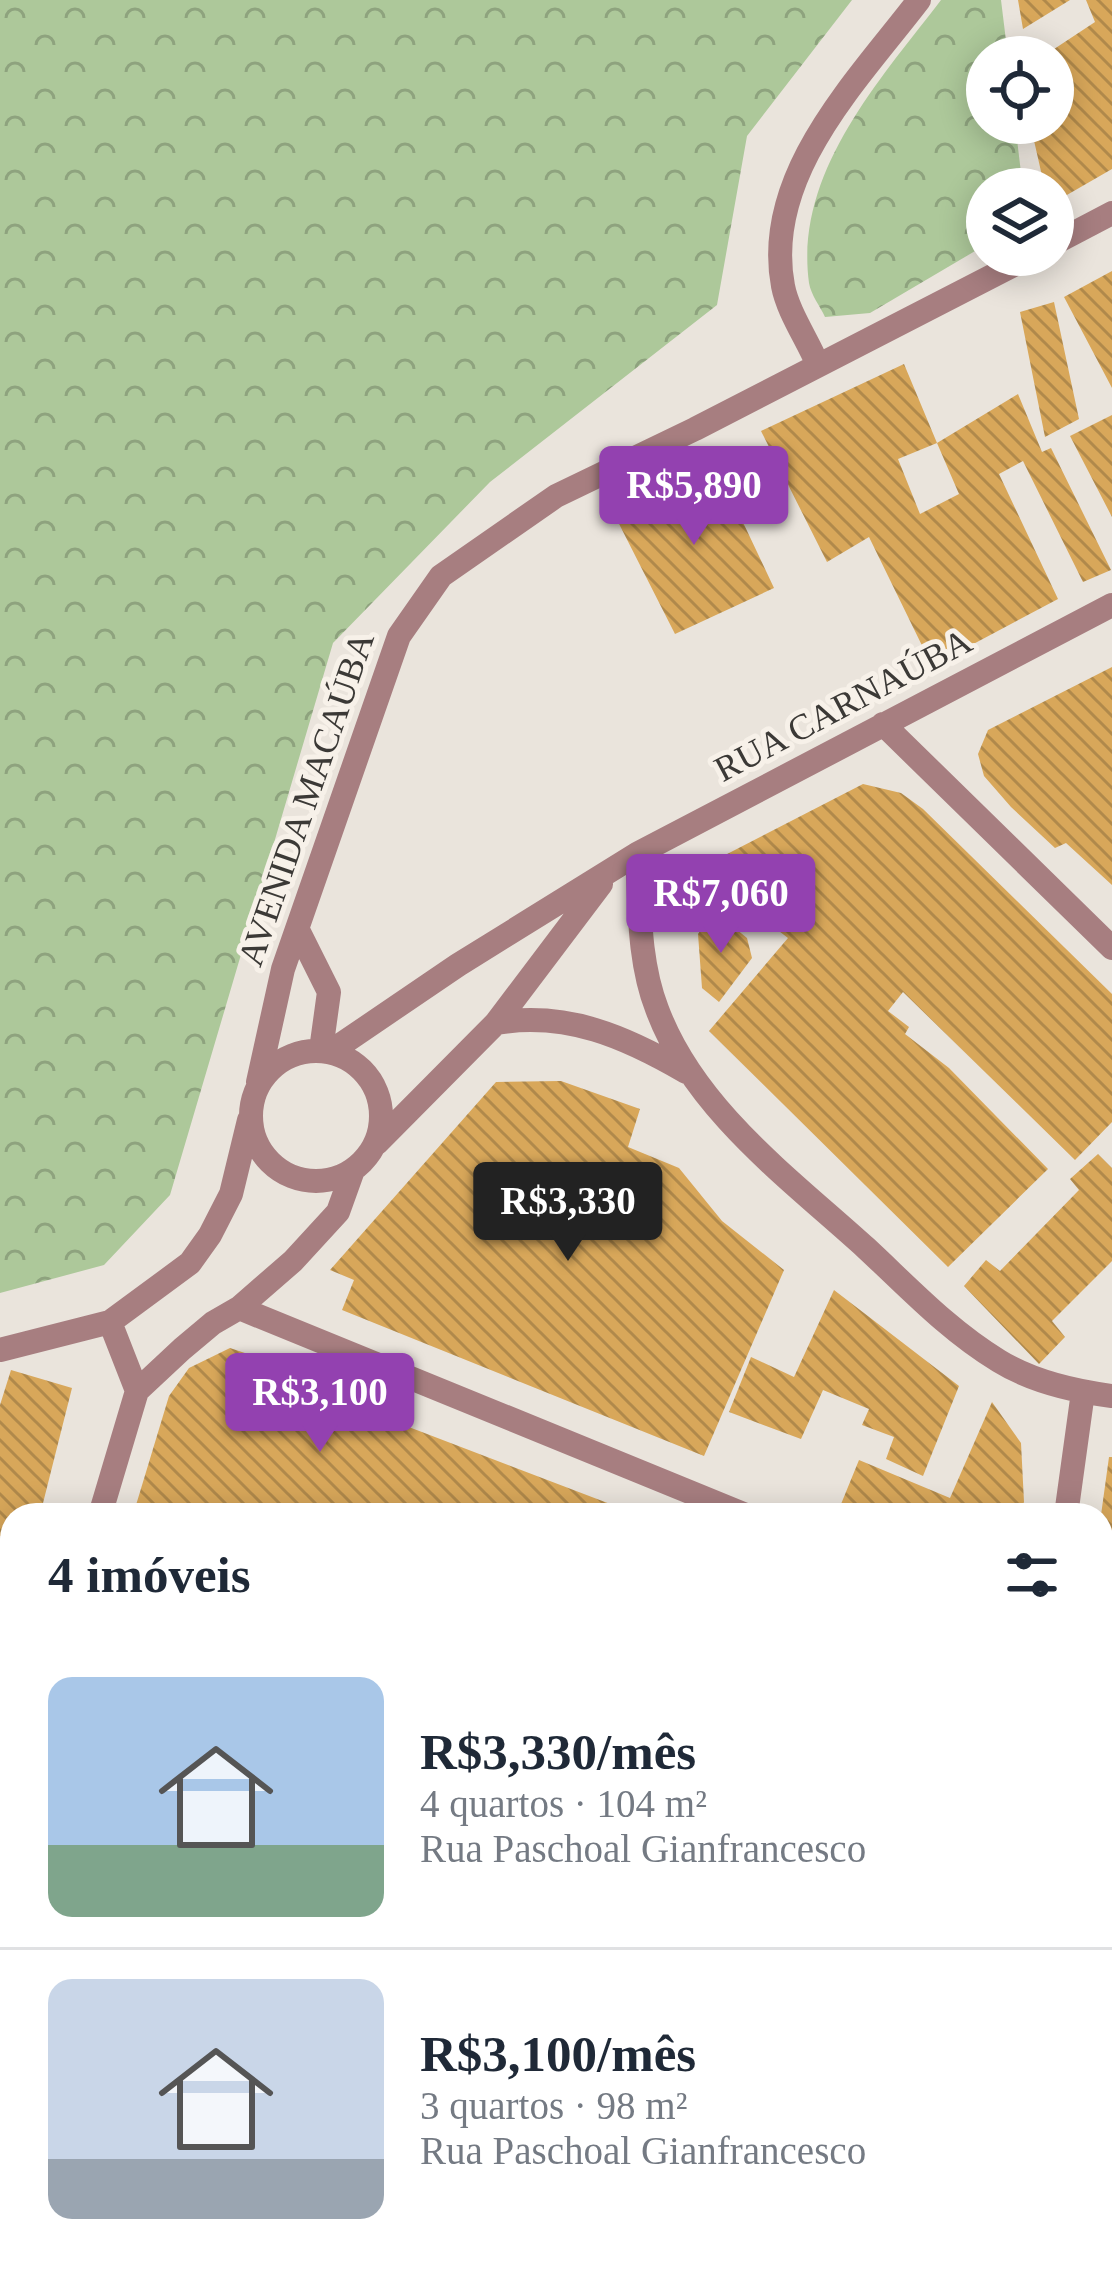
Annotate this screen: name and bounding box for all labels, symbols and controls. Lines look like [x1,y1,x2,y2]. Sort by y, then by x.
map controls [966,36,1074,276]
button: locate [966,36,1074,144]
button: layers [966,168,1074,276]
pin: R$5,890 [583,446,805,548]
text: R$5,890 [626,463,762,506]
street label: RUA CARNAÚBA [708,620,978,790]
street label: AVENIDA MACAÚBA [230,627,382,971]
pin: R$7,060 [610,854,832,956]
text: R$7,060 [653,871,789,914]
pin: R$3,330 [457,1162,679,1264]
text: R$3,330 [500,1179,636,1222]
pin: R$3,100 [209,1353,431,1455]
text: R$3,100 [252,1370,388,1413]
icon: filters [999,1542,1065,1608]
text: 4 imóveis [48,1547,251,1603]
text: R$3,330/mês [420,1724,696,1780]
icon: home [144,1725,288,1869]
text: 4 quartos · 104 m² [420,1782,707,1825]
text: Rua Paschoal Gianfrancesco [420,1827,866,1870]
text: R$3,100/mês [420,2026,696,2082]
icon: home [144,2027,288,2171]
text: 3 quartos · 98 m² [420,2084,687,2127]
text: Rua Paschoal Gianfrancesco [420,2129,866,2172]

